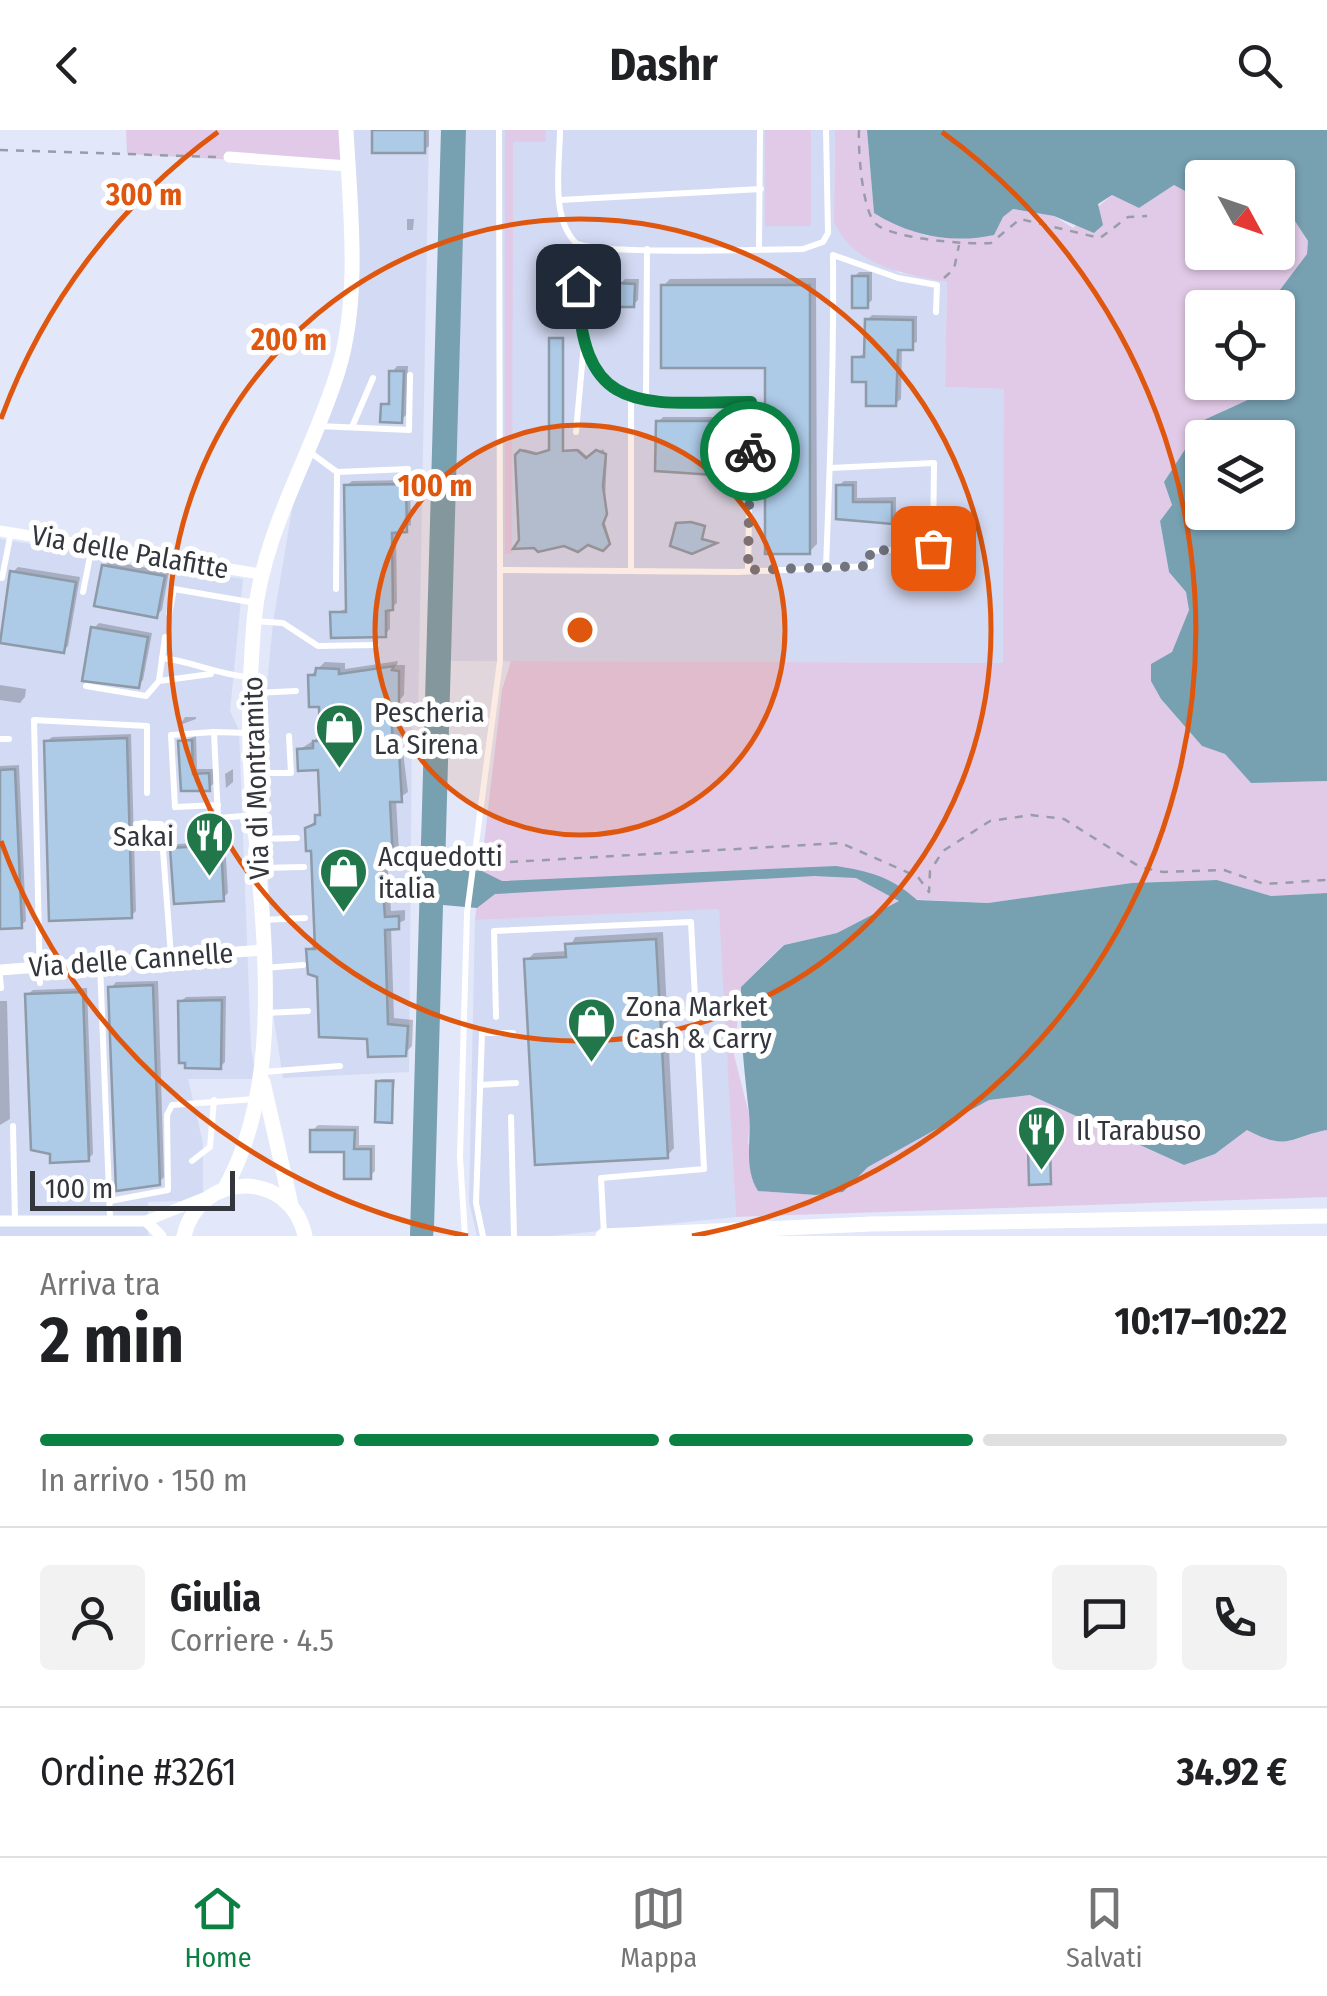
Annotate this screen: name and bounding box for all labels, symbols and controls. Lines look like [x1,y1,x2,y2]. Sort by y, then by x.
icon: back [40,38,95,93]
text: Dashr [609,38,718,92]
icon: search [1232,38,1287,93]
north arrow [1185,160,1295,270]
map controls [1185,160,1295,530]
text: 300 m [105,177,182,213]
pin [536,244,621,329]
icon: home [551,259,606,314]
button: locate [1185,290,1295,400]
text: 200 m [250,322,327,358]
courier [700,401,800,501]
button: layers [1185,420,1295,530]
icon: bike [723,424,778,479]
text: 100 m [398,468,472,504]
pin [891,506,976,591]
street label: Via delle Palafitte [29,518,231,586]
icon: bag [906,521,961,576]
centre of rings [562,612,598,648]
street label: Via di Montramito [236,676,276,880]
place label: Pescheria La Sirena [374,696,485,761]
shop icon: Pescheria La Sirena [313,702,365,770]
restaurant icon: Sakai [183,810,235,878]
place label: Sakai [113,820,174,853]
place label: Acquedotti italia [378,840,503,905]
shop icon: Acquedotti italia [317,846,369,914]
street label: Via delle Cannelle [28,936,234,984]
place label: Zona Market Cash & Carry [626,990,772,1055]
shop icon: Zona Market Cash & Carry [565,996,617,1064]
restaurant icon: Il Tarabuso [1015,1104,1067,1172]
place label: Il Tarabuso [1076,1114,1201,1147]
scale bar [30,1166,235,1210]
text: 100 m [45,1172,113,1205]
text: Arriva tra [40,1265,161,1303]
text: 10:17–10:22 [1114,1298,1287,1344]
text: 2 min [40,1301,184,1379]
text: In arrivo · 150 m [40,1461,248,1499]
button: person [40,1565,145,1670]
button: chat [1052,1565,1157,1670]
button: phone [1182,1565,1287,1670]
text: Giulia [170,1575,261,1621]
text: Corriere · 4.5 [170,1621,334,1659]
text: Ordine #3261 [40,1749,237,1795]
text: 34.92 € [1177,1749,1287,1795]
tab: Home [184,1881,251,1974]
tab: Mappa [620,1881,697,1974]
tab: Salvati [1066,1881,1143,1974]

